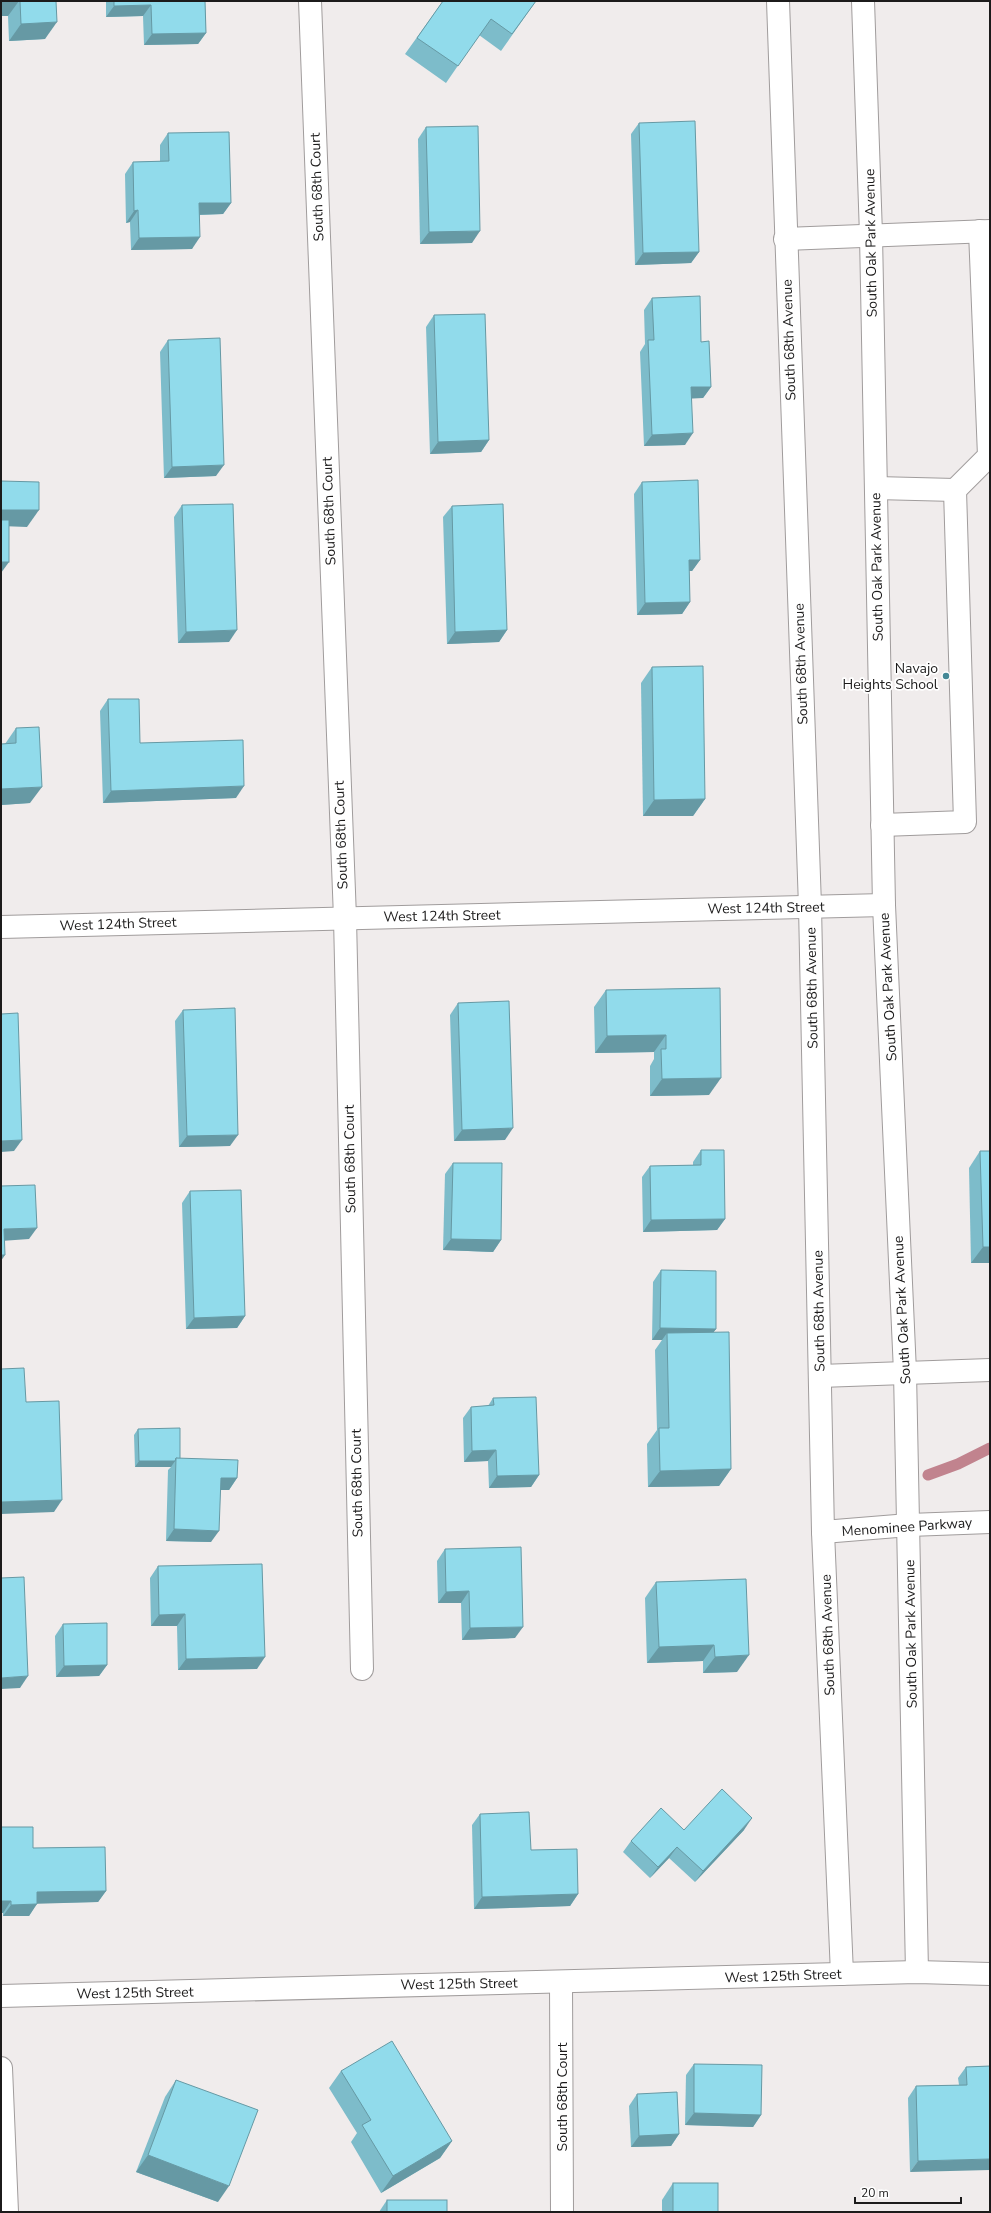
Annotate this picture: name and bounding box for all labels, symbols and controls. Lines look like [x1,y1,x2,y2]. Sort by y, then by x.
street label: South 68th Court [306,132,328,242]
street label: South Oak Park Avenue [860,169,882,317]
street label: South 68th Avenue [777,279,801,401]
street label: South 68th Court [318,456,340,566]
street label: South Oak Park Avenue [866,493,888,641]
street label: South 68th Avenue [789,603,813,725]
place label: Navajo Heights School [843,659,939,694]
marker: Navajo Heights School [941,671,951,681]
street label: South 68th Court [330,780,352,890]
street label: West 124th Street [707,897,825,919]
street label: West 124th Street [383,905,501,927]
street label: West 124th Street [59,912,177,936]
street label: South Oak Park Avenue [875,912,901,1062]
street label: South 68th Avenue [801,927,823,1049]
street label: South 68th Court [340,1104,360,1214]
street label: South Oak Park Avenue [889,1235,915,1385]
street label: South 68th Avenue [808,1250,830,1372]
street label: South 68th Court [347,1428,367,1538]
street label: Menominee Parkway [841,1513,974,1541]
street label: South Oak Park Avenue [900,1560,922,1708]
street label: South 68th Avenue [816,1574,840,1696]
street label: West 125th Street [724,1964,842,1988]
street label: West 125th Street [400,1973,518,1995]
street label: West 125th Street [76,1982,194,2004]
street label: South 68th Court [553,2043,572,2151]
scale bar [855,2179,961,2205]
text: 20 m [861,2185,889,2201]

